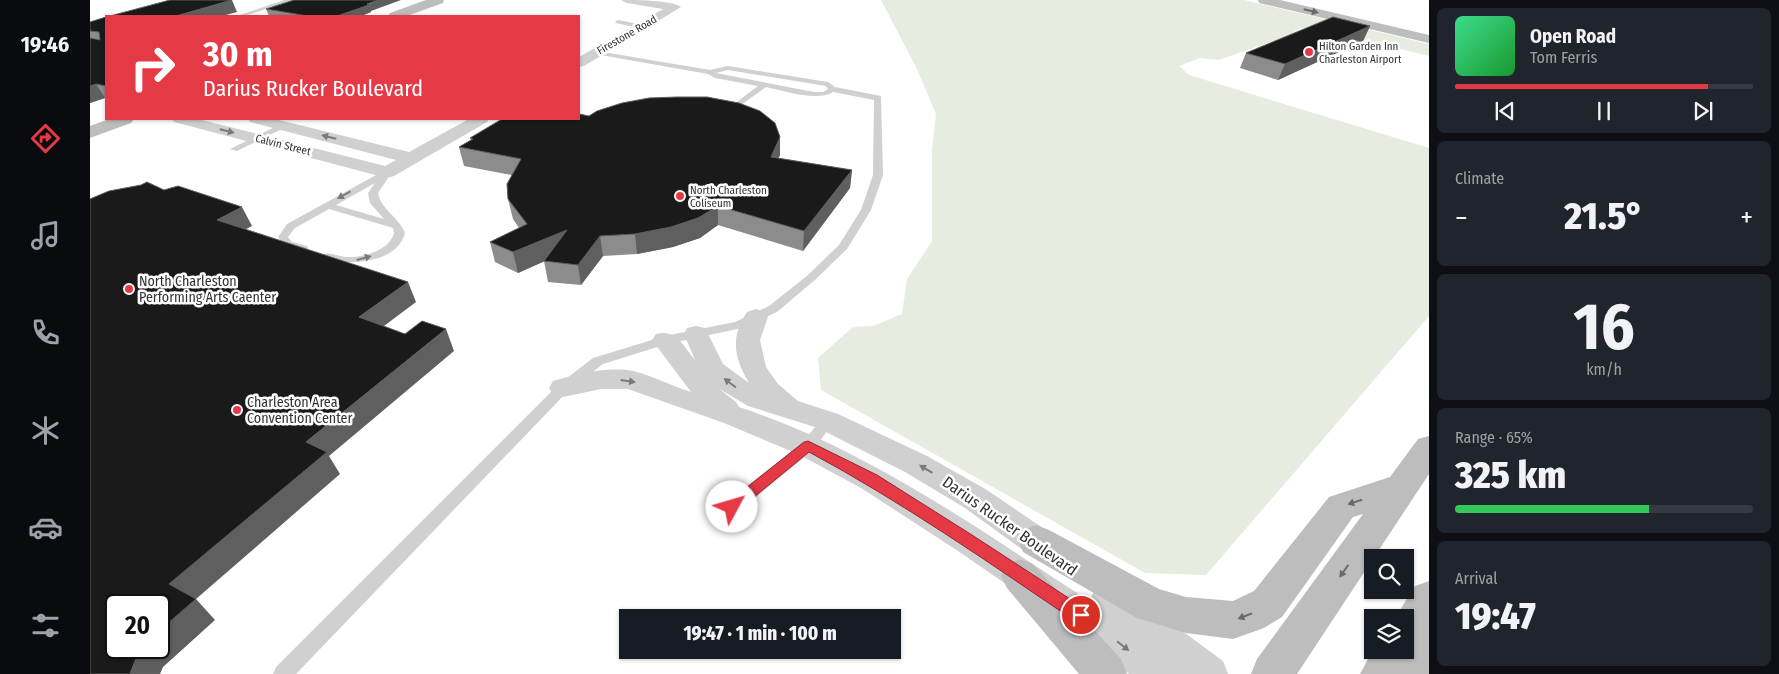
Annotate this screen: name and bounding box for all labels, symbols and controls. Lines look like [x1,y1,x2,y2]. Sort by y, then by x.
one-way arrow [1304,7,1319,15]
street label: Firestone Road [595,13,659,57]
text: Open Road [1530,25,1616,48]
text: 19:46 [21,31,69,58]
text: 30 m [203,33,273,75]
icon: right [120,35,185,100]
place label: Hilton Garden Inn Charleston Airport [1319,40,1402,66]
marker: Hilton Garden Inn Charleston Airport [1303,46,1315,58]
text: Tom Ferris [1530,48,1597,67]
text: Darius Rucker Boulevard [203,75,423,102]
icon: previous [1491,97,1519,125]
icon: pause [1590,97,1618,125]
icon: next [1689,97,1717,125]
icon: directions [28,121,63,156]
one-way arrow [220,127,235,135]
street label: Calvin Street [254,132,312,158]
one-way arrow [322,133,337,141]
text: Climate [1455,169,1504,188]
place label: North Charleston Coliseum [690,184,767,210]
marker: North Charleston Coliseum [674,190,686,202]
one-way arrow [337,191,351,200]
text: 21.5° [1564,193,1644,239]
text: − [1455,201,1468,234]
text: + [1740,201,1753,234]
icon: music [28,218,63,253]
one-way arrow [357,253,372,261]
place label: North Charleston Performing Arts Caenter [139,273,276,306]
marker: North Charleston Performing Arts Caenter [123,283,135,295]
text: 16 [1573,288,1635,366]
icon: phone [28,315,63,350]
text: km/h [1586,360,1622,379]
one-way arrow [621,378,637,386]
one-way arrow [723,378,737,388]
place label: Charleston Area Convention Center [247,394,352,427]
marker: Charleston Area Convention Center [231,404,243,416]
icon: climate [28,413,63,448]
text: Range · 65% [1455,428,1533,447]
text: 325 km [1455,452,1566,498]
one-way arrow [919,465,932,474]
street label: Darius Rucker Boulevard [939,472,1081,580]
position arrow [705,480,757,532]
one-way arrow [1348,499,1363,507]
icon: car [28,510,63,545]
map controls [1364,549,1414,659]
button: search [1364,549,1414,599]
one-way arrow [1339,564,1349,577]
text: Arrival [1455,569,1497,588]
text: 19:47 [1455,593,1536,639]
speed limit sign: 20 [105,594,170,659]
pin [1060,594,1102,636]
icon: arrive [1067,601,1095,629]
icon: filters [28,608,63,643]
button: layers [1364,609,1414,659]
one-way arrow [1237,612,1252,620]
text: 19:47 · 1 min · 100 m [683,622,837,645]
one-way arrow [1116,641,1130,651]

